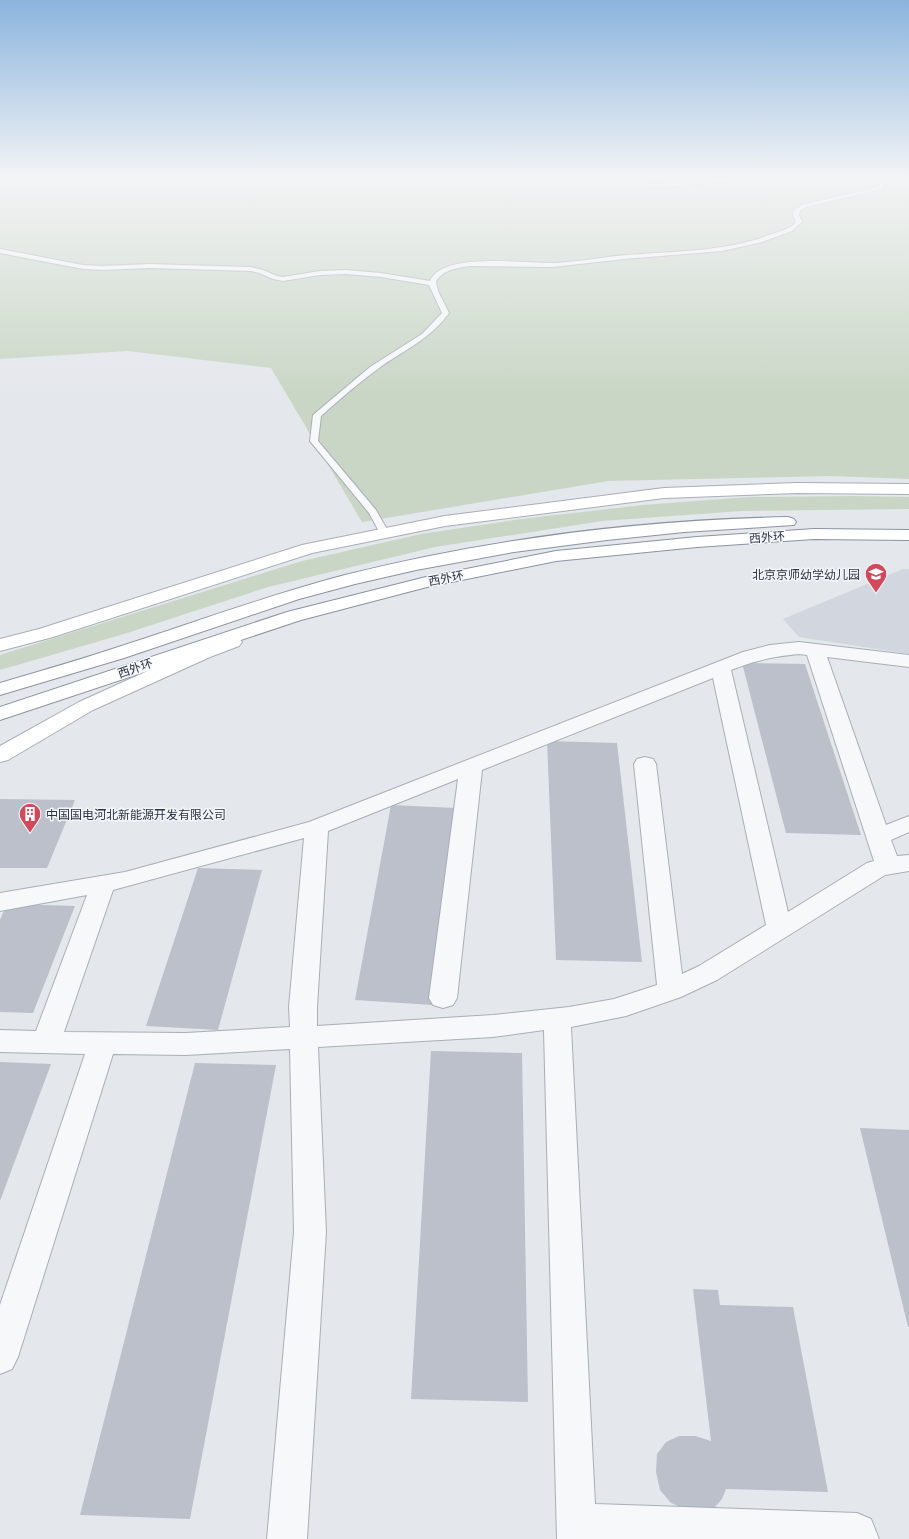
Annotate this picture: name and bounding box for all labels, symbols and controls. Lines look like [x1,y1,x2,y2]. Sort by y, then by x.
street label: 西外环 [749,528,785,546]
school or university icon: 北京京师幼学幼儿园 [863,561,889,594]
street label: 西外环 [427,567,465,589]
place label: 北京京师幼学幼儿园 [752,567,860,582]
street label: 西外环 [116,655,154,681]
building icon: 中国国电河北新能源开发有限公司 [17,801,43,834]
place label: 中国国电河北新能源开发有限公司 [46,807,226,822]

